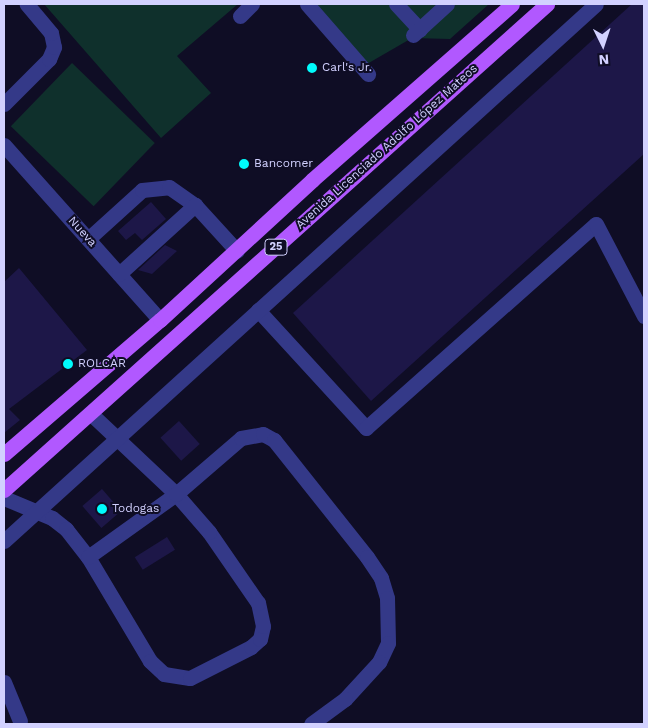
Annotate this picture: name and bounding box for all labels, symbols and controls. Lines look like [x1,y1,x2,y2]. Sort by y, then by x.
north arrow [578,20,628,70]
text: N [598,52,610,68]
street label: Avenida Licenciado Adolfo López Mateos [293,61,481,233]
place label: Carl's Jr. [322,61,372,75]
marker: Carl's Jr. [306,62,318,74]
place label: Bancomer [254,157,313,171]
marker: Bancomer [238,158,250,170]
street label: Nueva [65,214,99,250]
road number: 25 [264,238,288,256]
place label: ROLCAR [78,357,126,371]
marker: ROLCAR [62,358,74,370]
place label: Todogas [112,502,159,516]
marker: Todogas [96,503,108,515]

